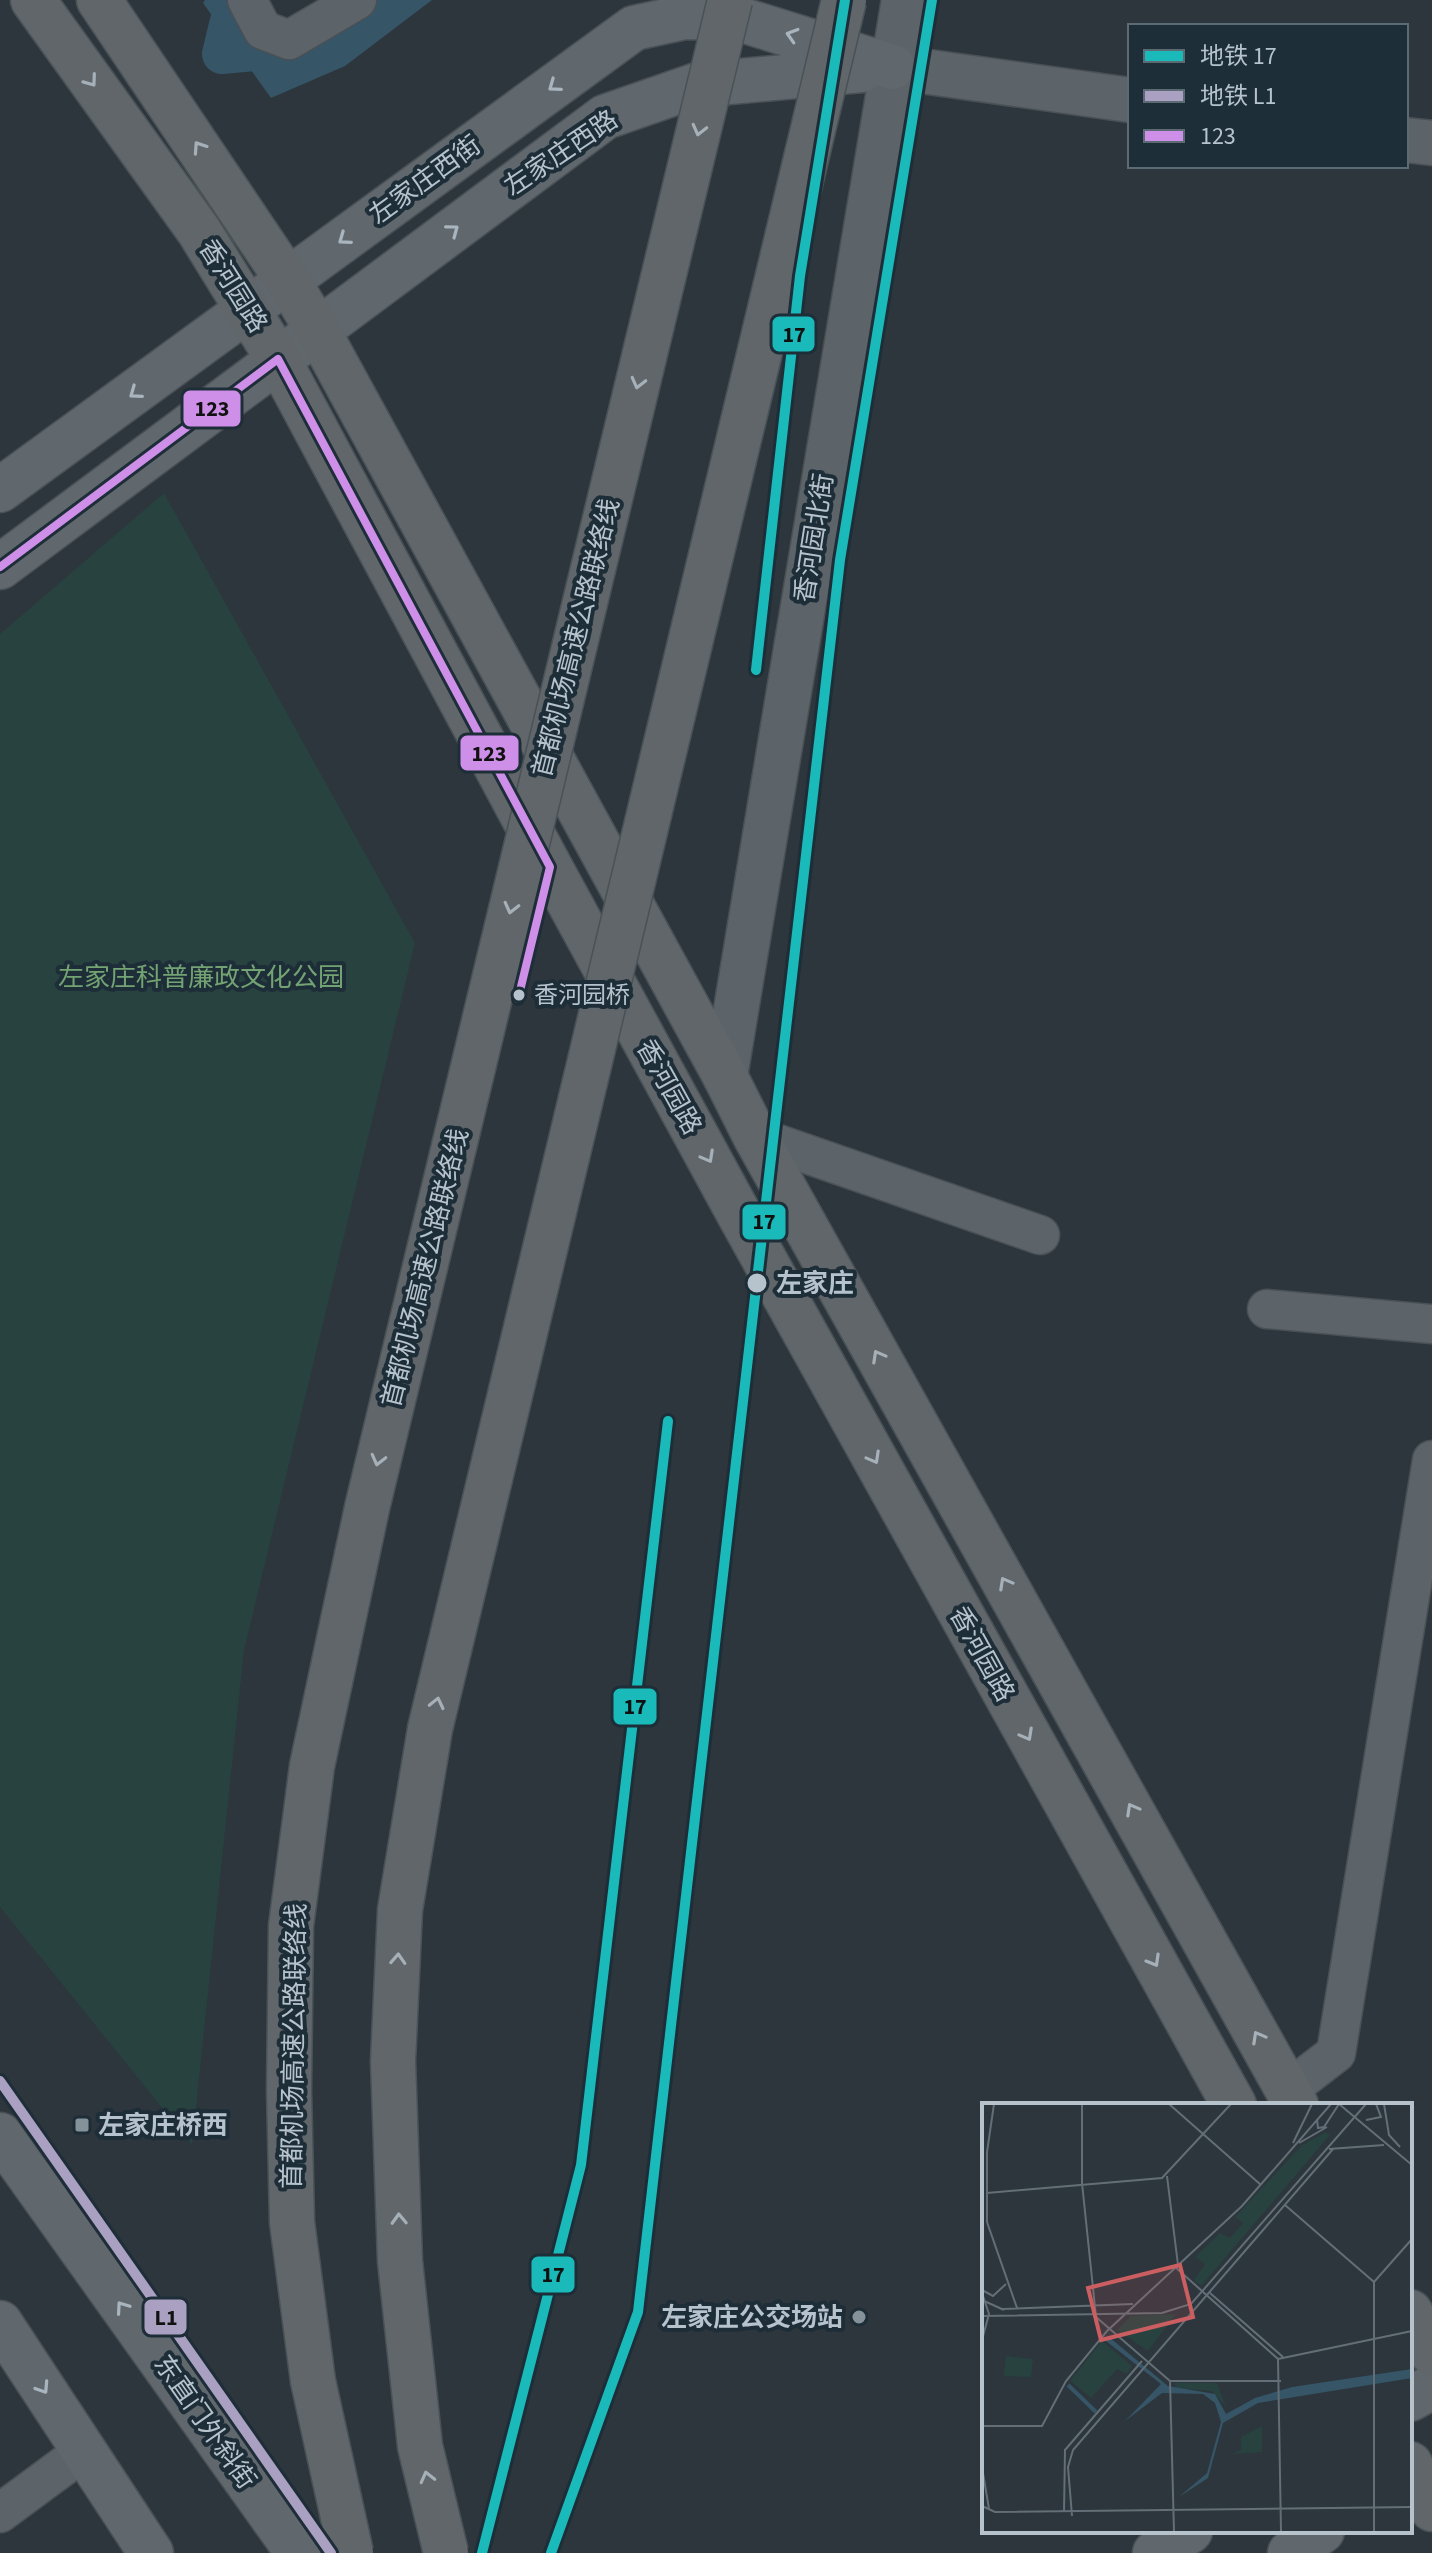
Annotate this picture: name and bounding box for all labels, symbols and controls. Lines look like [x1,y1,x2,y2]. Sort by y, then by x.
legend [1128,24,1408,168]
one-way arrow [785,29,799,45]
text: 地铁 17 [1200,39,1277,74]
one-way arrow [81,72,96,87]
one-way arrow [548,76,563,90]
text: 地铁 L1 [1200,79,1276,114]
street label: 左家庄西路 [497,101,625,205]
text: 123 [1200,119,1236,154]
one-way arrow [691,123,708,137]
street label: 左家庄西街 [362,127,488,233]
one-way arrow [194,142,209,156]
one-way arrow [445,225,459,239]
one-way arrow [339,230,353,244]
street label: 香河园路 [190,232,276,340]
line badge: 17 [771,315,816,353]
text: 17 [782,319,806,351]
one-way arrow [630,376,647,389]
one-way arrow [129,383,143,398]
line badge: 123 [182,389,242,428]
text: 123 [195,393,229,425]
street label: 香河园北街 [786,471,842,605]
street label: 首都机场高速公路联络线 [523,495,629,781]
line badge: 123 [459,734,520,772]
text: 123 [472,738,506,770]
one-way arrow [504,901,521,914]
park label: 左家庄科普廉政文化公园 [58,959,344,996]
place label: 香河园桥 [534,978,630,1013]
marker: 香河园桥 [511,987,527,1003]
street label: 香河园路 [628,1033,710,1141]
street label: 首都机场高速公路联络线 [372,1125,478,1411]
one-way arrow [698,1149,713,1163]
line badge: 17 [741,1203,787,1241]
text: 17 [752,1206,776,1238]
place label: 左家庄 [776,1265,854,1302]
marker: 左家庄 [745,1271,769,1295]
one-way arrow [872,1350,888,1365]
one-way arrow [864,1449,880,1464]
one-way arrow [371,1453,388,1467]
one-way arrow [999,1577,1015,1591]
street label: 香河园路 [941,1600,1023,1708]
line badge: 17 [612,1687,658,1726]
text: 17 [623,1691,647,1723]
one-way arrow [427,1696,444,1710]
one-way arrow [1017,1726,1032,1741]
one-way arrow [1126,1804,1142,1818]
street label: 首都机场高速公路联络线 [273,1903,315,2189]
one-way arrow [389,1952,406,1965]
one-way arrow [1144,1953,1160,1967]
one-way arrow [1253,2031,1268,2045]
inset map [982,2103,1412,2533]
place label: 左家庄桥西 [98,2107,228,2144]
marker: 左家庄桥西 [73,2116,91,2134]
one-way arrow [390,2212,407,2225]
line badge: 17 [530,2255,576,2294]
text: 17 [541,2259,565,2291]
line badge: L1 [143,2298,188,2336]
place label: 左家庄公交场站 [661,2299,843,2336]
one-way arrow [118,2301,132,2316]
text: L1 [154,2302,178,2334]
marker: 左家庄公交场站 [850,2308,868,2326]
street label: 东直门外斜街 [145,2347,265,2497]
one-way arrow [33,2379,48,2394]
one-way arrow [420,2471,437,2485]

